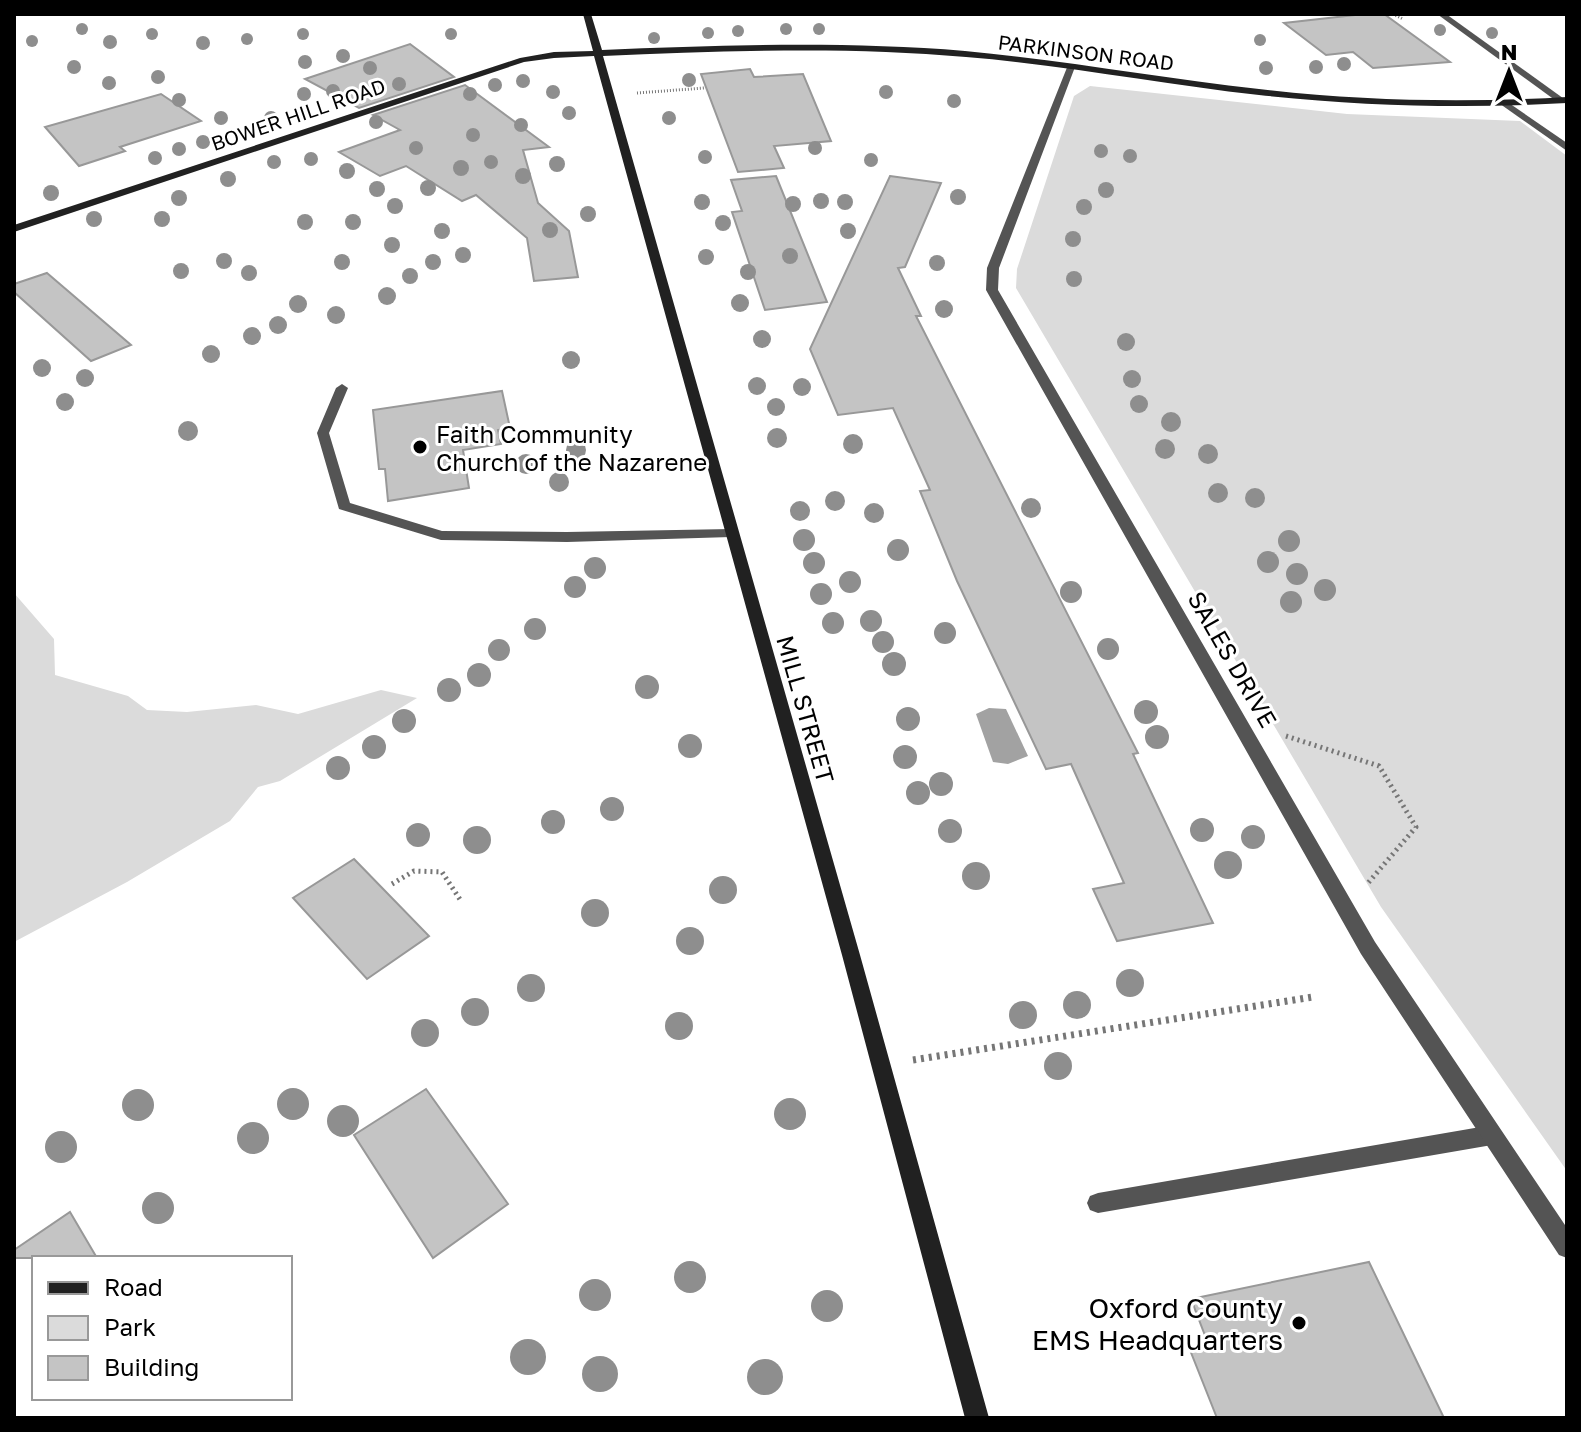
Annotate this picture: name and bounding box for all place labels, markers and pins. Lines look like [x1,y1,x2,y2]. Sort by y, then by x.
place label: Faith Community Church of the Nazarene [436,419,707,476]
marker: Faith Community Church of the Nazarene [411,438,429,456]
place label: Oxford County EMS Headquarters [1032,1291,1283,1356]
marker: Oxford County EMS Headquarters [1290,1314,1308,1332]

